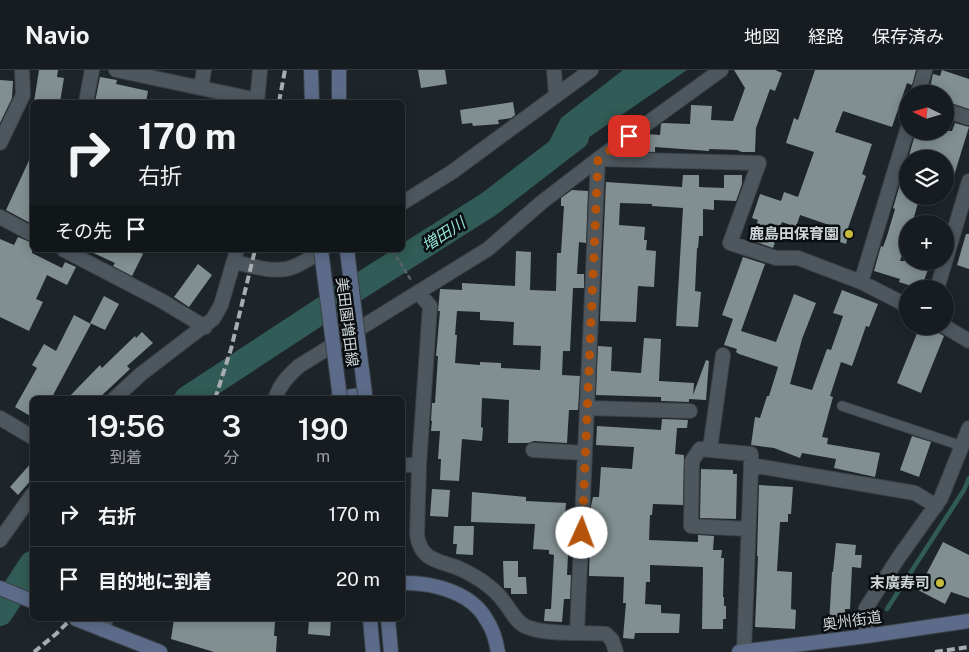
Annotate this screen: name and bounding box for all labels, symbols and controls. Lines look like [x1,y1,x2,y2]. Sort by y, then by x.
text: Navio [25,21,90,49]
text: 地図 [744,26,780,47]
text: 経路 [808,26,844,47]
text: 保存済み [872,26,944,47]
north arrow [899,85,954,140]
map controls [899,85,954,335]
pin [608,115,650,157]
text: 170 m [138,116,236,157]
icon: right [55,120,120,185]
icon: arrive [615,122,643,150]
button: layers [899,150,954,205]
text: 右折 [138,163,182,189]
water label: 増田川 [418,212,470,255]
icon: arrive [122,215,150,243]
button: + [899,215,954,270]
text: その先 [55,220,112,242]
place label: 鹿島田保育園 [749,225,839,242]
marker: 鹿島田保育園 [843,228,855,240]
street label: 美田園増田線 [334,276,361,368]
button: − [899,280,954,335]
text: 19:56 [87,408,165,444]
text: 3 [222,408,241,444]
text: 190 [298,411,348,447]
text: m [316,447,330,466]
text: 到着 [110,448,142,467]
text: 分 [223,448,239,467]
icon: right [55,500,83,528]
text: 170 m [329,503,380,525]
text: 右折 [98,505,136,527]
position arrow [555,506,607,558]
icon: arrive [55,565,83,593]
text: 20 m [336,568,380,590]
text: 目的地に到着 [98,570,212,592]
place label: 末廣寿司 [870,574,930,591]
marker: 末廣寿司 [934,577,946,589]
street label: 奥州街道 [821,608,883,633]

